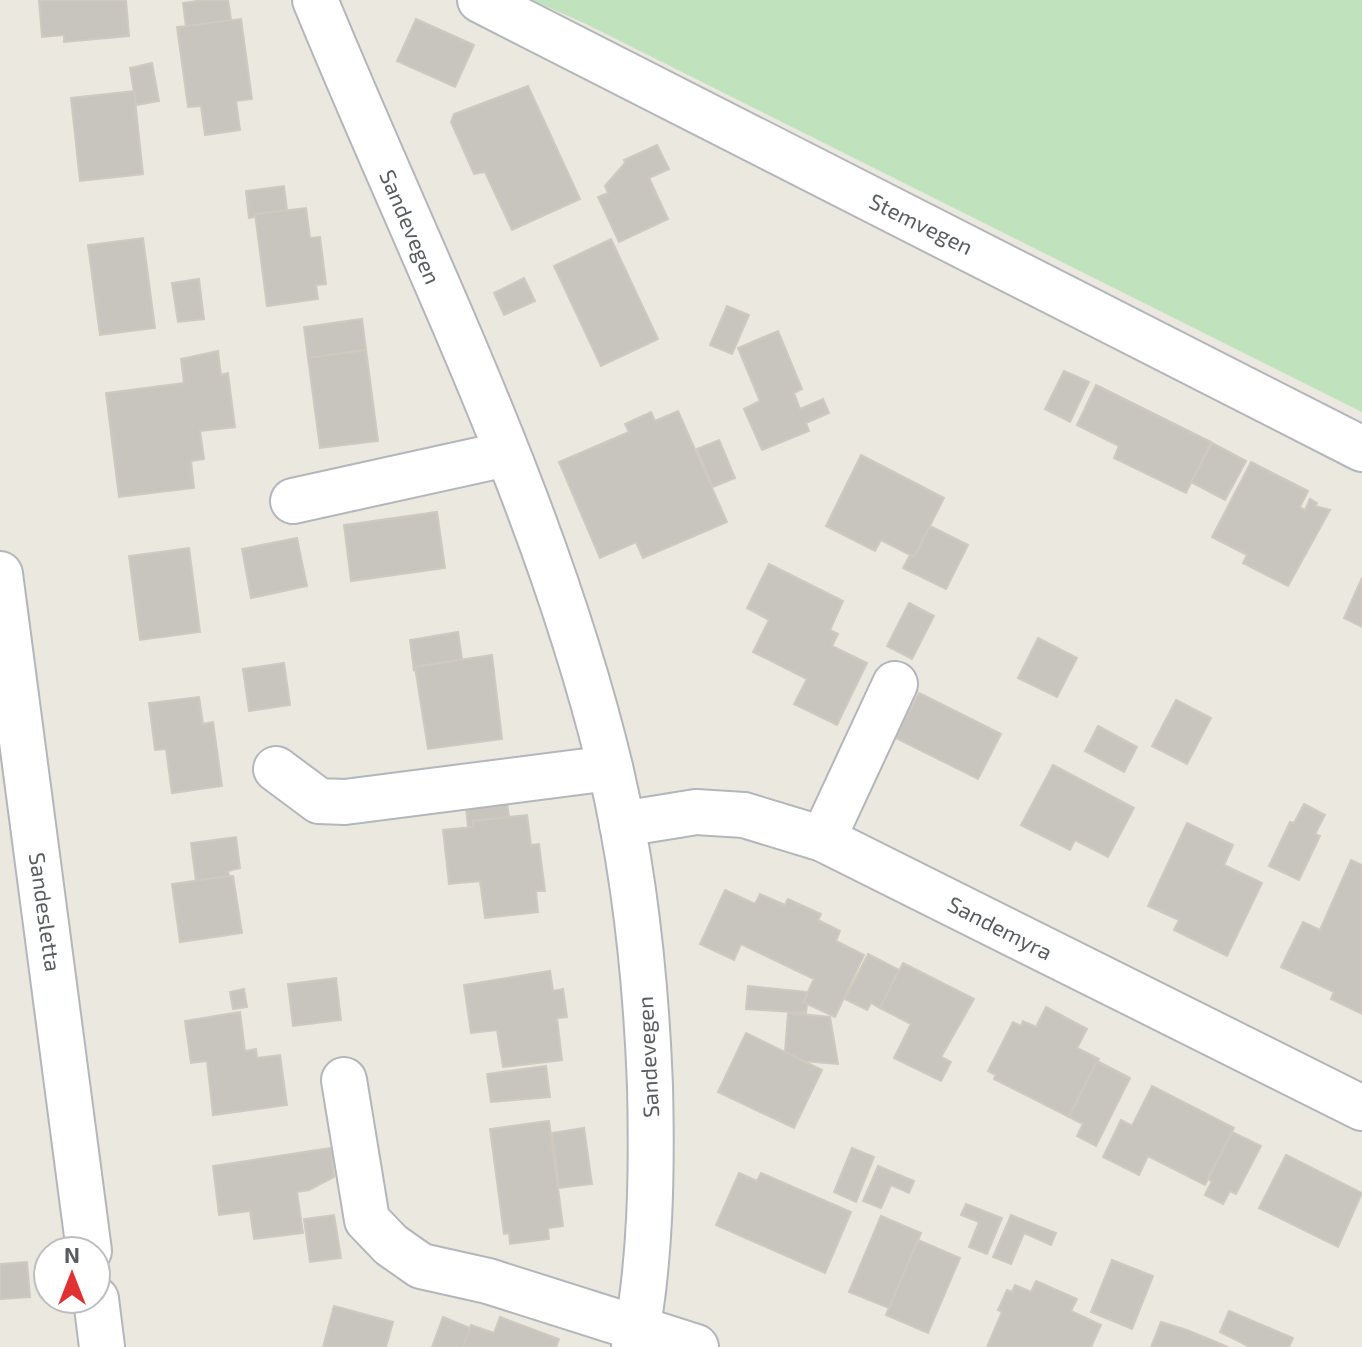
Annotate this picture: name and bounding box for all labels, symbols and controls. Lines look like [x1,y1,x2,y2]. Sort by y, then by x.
street label: Sandevegen [375,166,447,288]
street label: Stemvegen [865,187,977,259]
street label: Sandesletta [25,851,67,973]
street label: Sandemyra [944,890,1057,964]
street label: Sandevegen [631,996,663,1118]
north arrow [32,1235,112,1315]
text: N [64,1241,80,1267]

